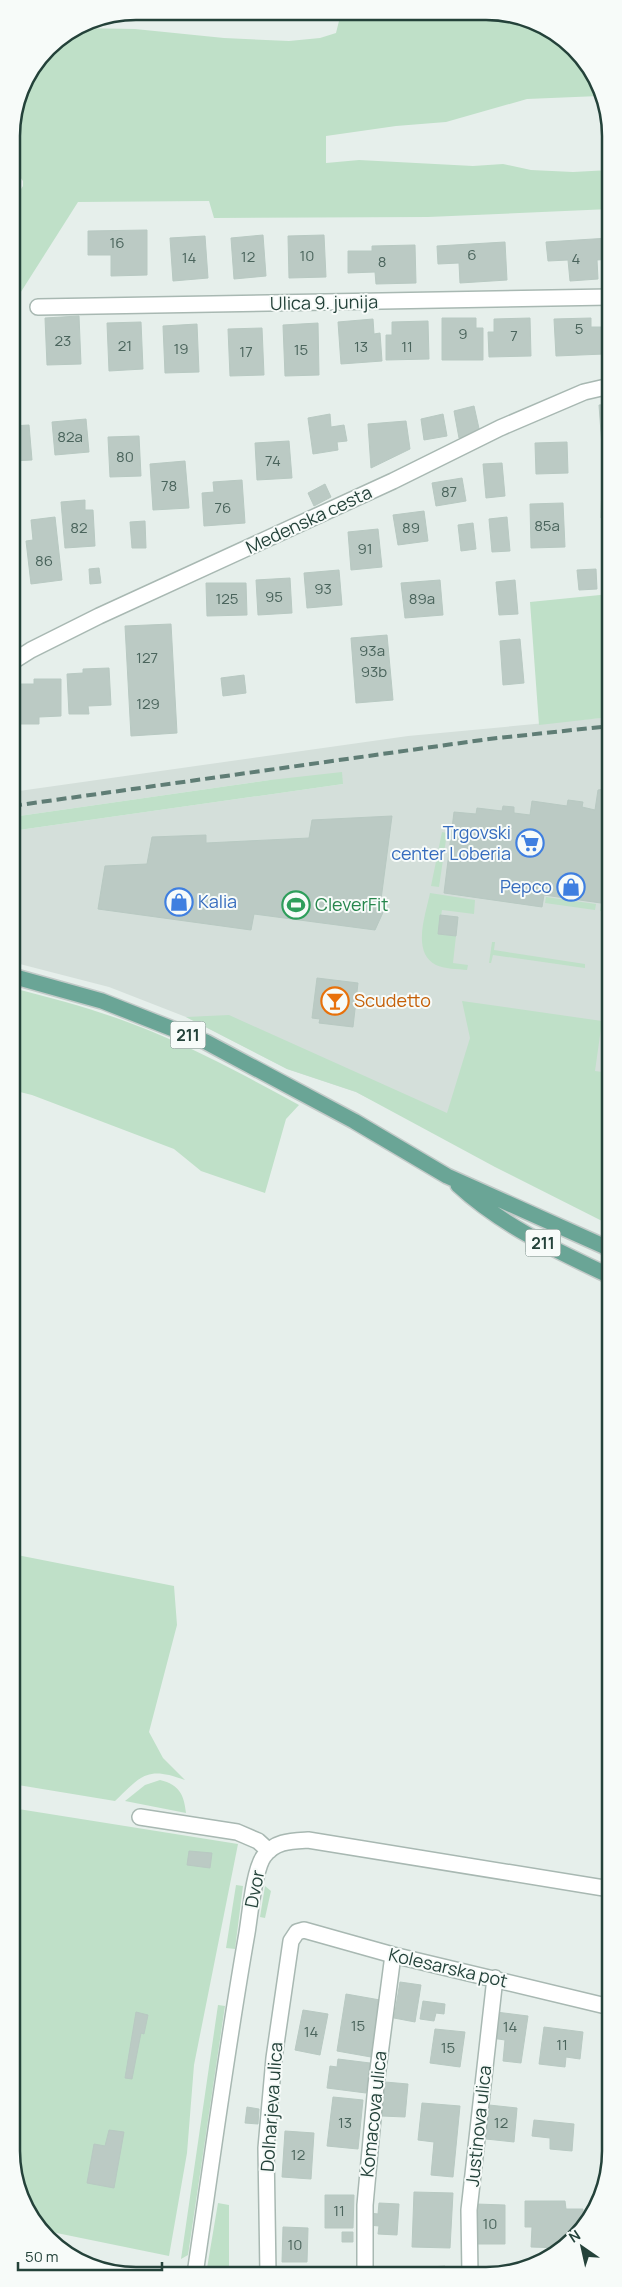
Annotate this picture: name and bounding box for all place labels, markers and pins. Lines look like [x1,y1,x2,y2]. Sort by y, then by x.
place label: Trgovski center Loberia [391,820,511,865]
supermarket icon: Trgovski center Loberia [515,828,545,858]
shop icon: Pepco [556,872,586,902]
place label: Pepco [500,874,552,898]
shop icon: Kalia [164,887,194,917]
place label: Kalia [198,889,237,913]
sports icon: CleverFit [281,890,311,920]
place label: CleverFit [315,892,389,916]
bar icon: Scudetto [320,986,350,1016]
place label: Scudetto [354,988,431,1012]

